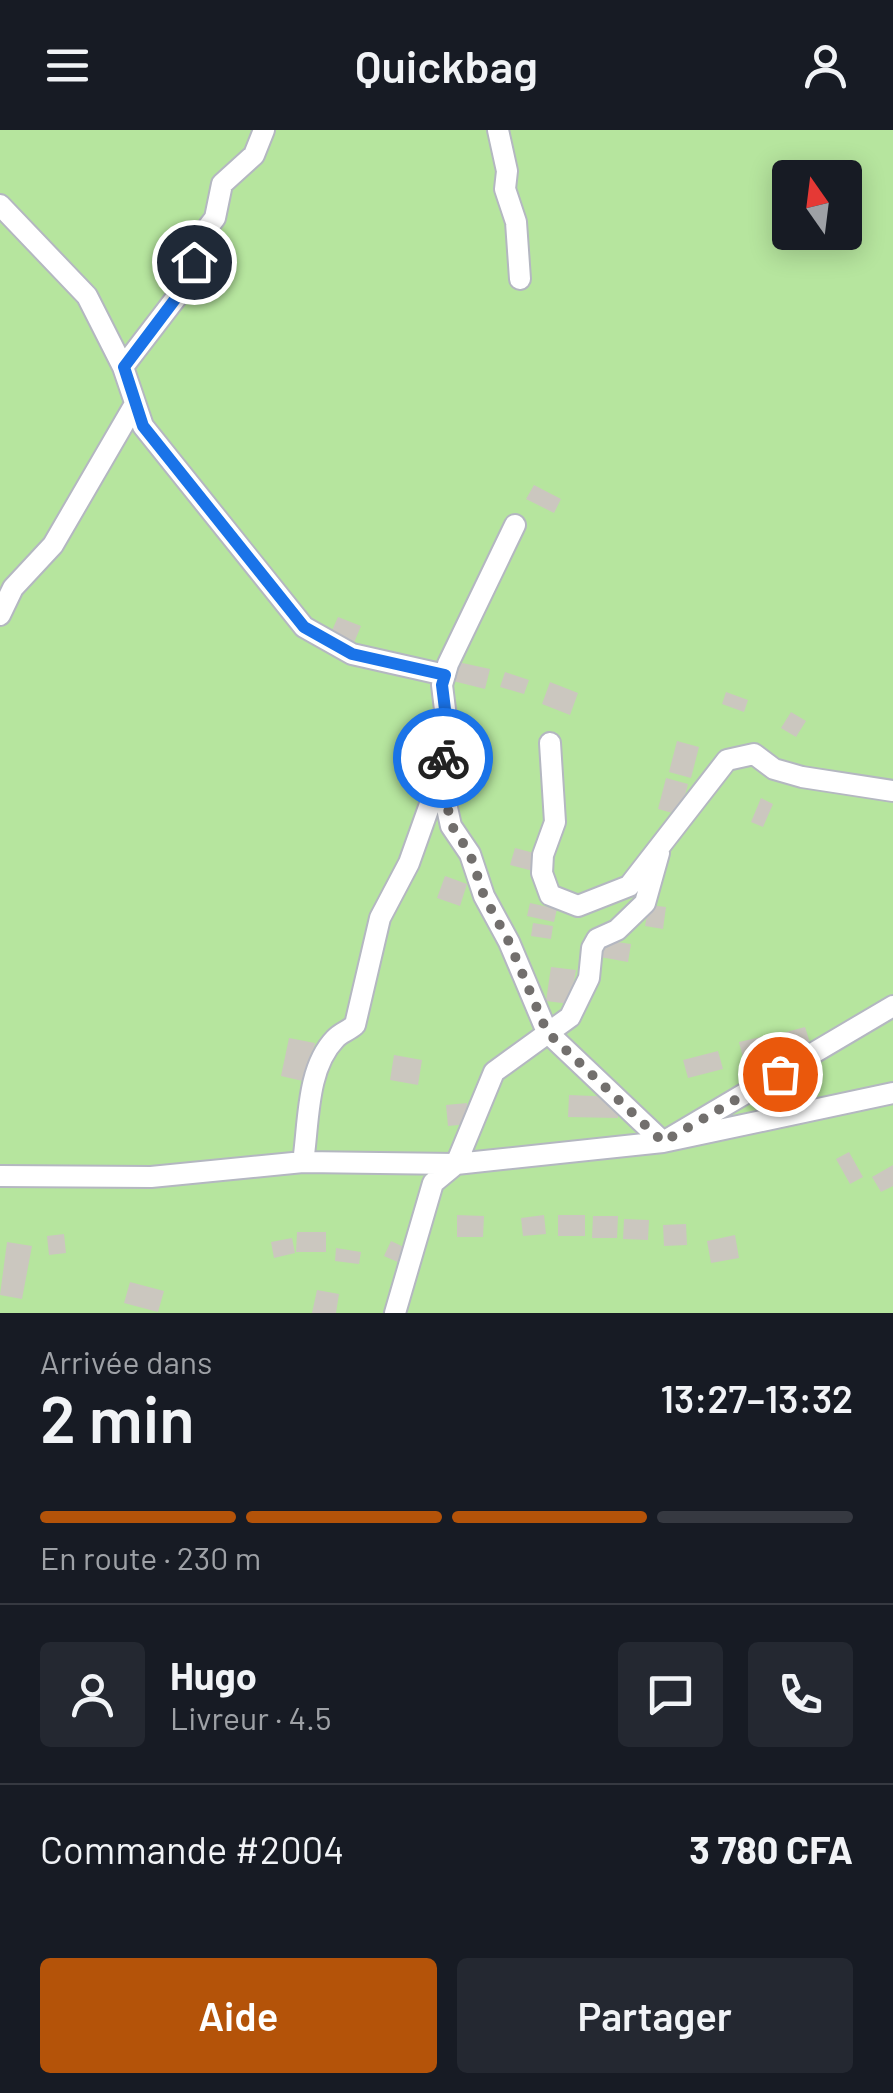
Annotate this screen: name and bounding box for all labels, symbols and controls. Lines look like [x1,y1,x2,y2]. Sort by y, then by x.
icon: menu [40,38,95,93]
text: Quickbag [355,38,538,92]
icon: person [798,38,853,93]
north arrow [772,160,862,250]
map controls [772,160,862,250]
pin [152,220,237,305]
icon: home [167,235,222,290]
courier [393,708,493,808]
icon: bike [416,731,471,786]
pin [738,1032,823,1117]
icon: bag [753,1047,808,1102]
text: Arrivée dans [40,1342,213,1380]
text: 13:27–13:32 [660,1375,853,1421]
text: 2 min [40,1378,195,1456]
text: En route · 230 m [40,1538,261,1576]
button: person [40,1642,145,1747]
button: chat [618,1642,723,1747]
button: phone [748,1642,853,1747]
text: Hugo [170,1652,257,1698]
text: Livreur · 4.5 [170,1698,331,1736]
text: Commande #2004 [40,1826,344,1872]
text: 3 780 CFA [689,1826,853,1872]
button: Aide [40,1958,437,2073]
button: Partager [457,1958,853,2073]

